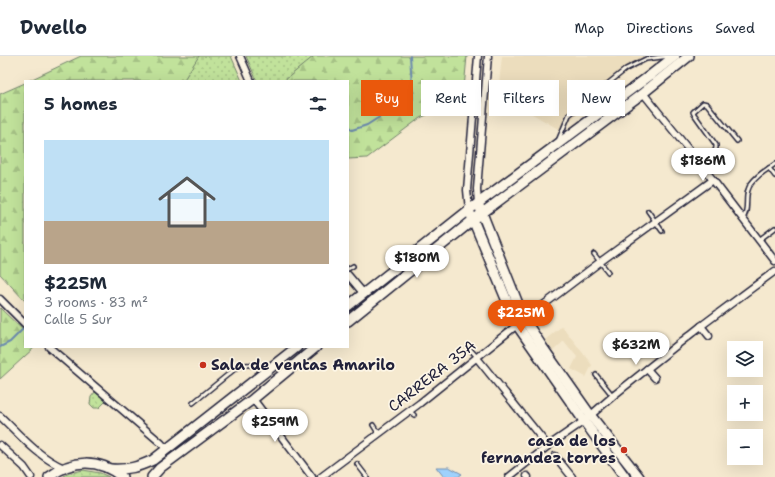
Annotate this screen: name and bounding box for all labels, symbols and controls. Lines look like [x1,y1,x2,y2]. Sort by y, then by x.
text: Dwello [20,15,87,40]
text: Map [575,19,605,37]
text: Directions [627,19,693,37]
text: Saved [715,19,755,37]
chip: Buy [361,80,413,116]
chip: Rent [421,80,481,116]
chip: Filters [489,80,559,116]
chip: New [567,80,625,116]
text: 5 homes [44,93,117,115]
icon: filters [307,93,329,115]
pin: $186M [675,148,731,182]
text: $186M [680,152,726,169]
icon: home [151,166,223,238]
pin: $180M [389,245,445,279]
text: $180M [394,249,440,266]
text: $225M [44,272,107,294]
text: 3 rooms · 83 m² [44,294,148,311]
pin: $225M [493,300,549,334]
text: $225M [497,304,545,321]
text: Calle 5 Sur [44,311,112,328]
pin: $632M [608,332,664,366]
street label: CARRERA 35A [384,335,480,417]
text: $632M [612,336,660,353]
map controls [727,341,763,465]
button: layers [727,341,763,377]
place label: Sala de ventas Amarilo [211,355,395,375]
marker: Sala de ventas Amarilo [198,360,208,370]
button: + [727,385,763,421]
pin: $259M [247,409,303,443]
text: $259M [251,413,299,430]
button: − [727,429,763,465]
place label: casa de los fernandez torres [481,431,616,468]
marker: casa de los fernandez torres [619,445,629,455]

